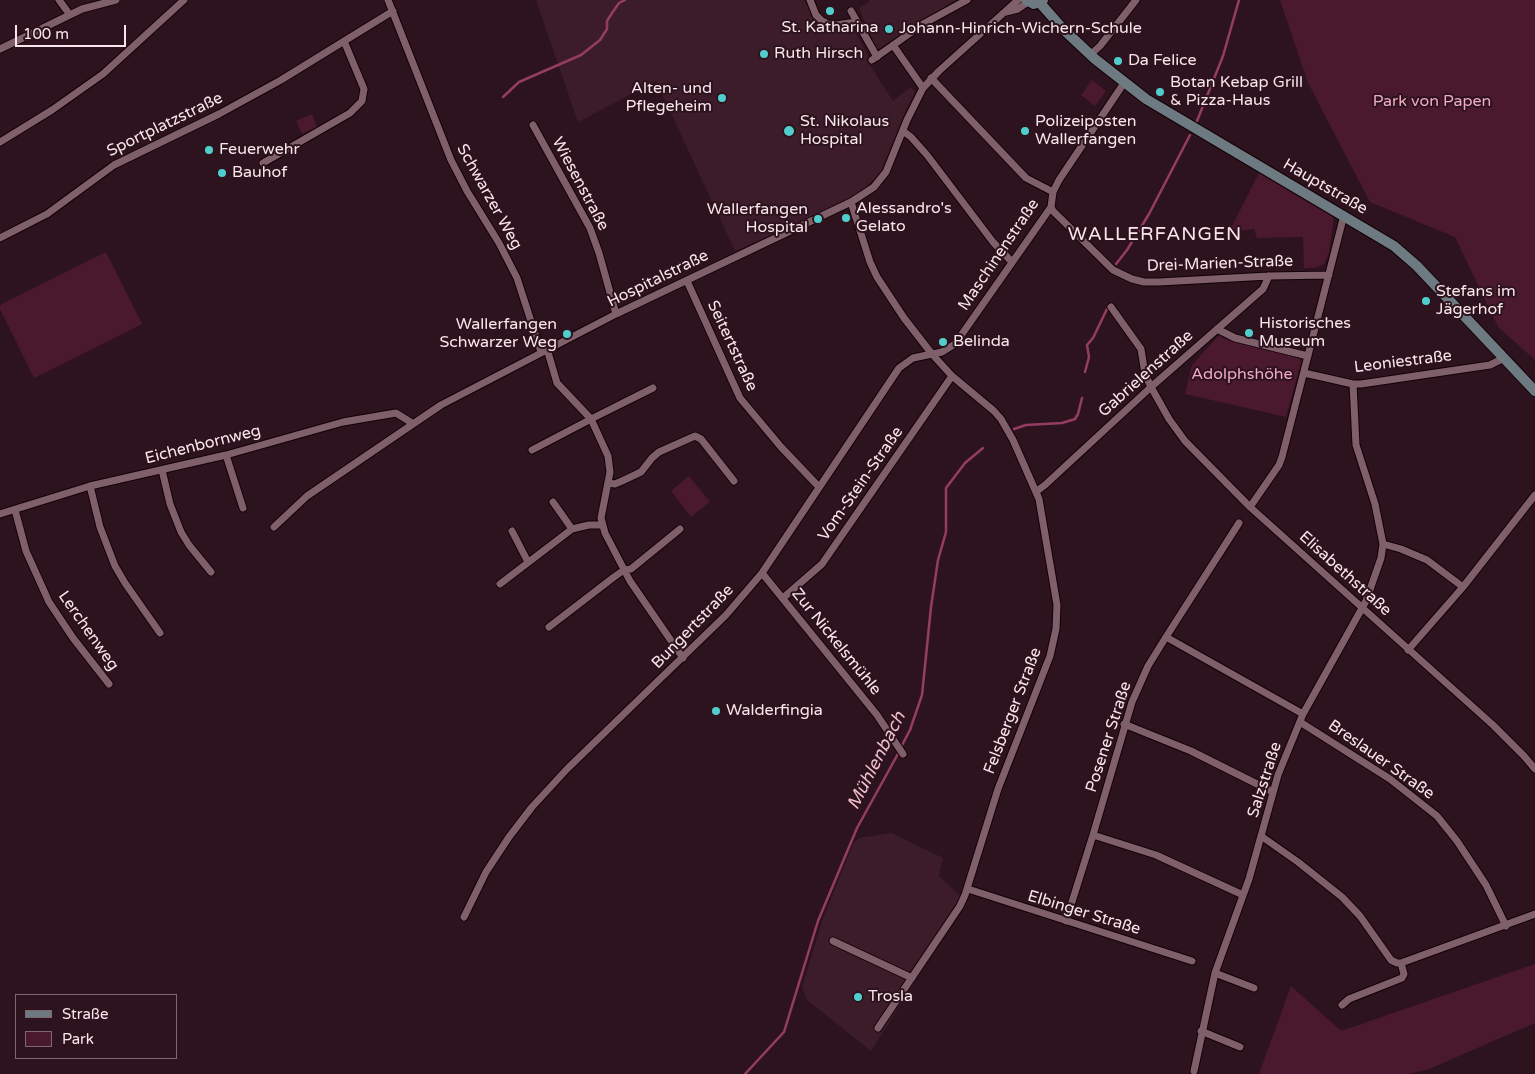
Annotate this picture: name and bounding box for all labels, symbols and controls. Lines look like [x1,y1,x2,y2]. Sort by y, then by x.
marker: St. Katharina [824,5,836,17]
scale bar [18,15,129,47]
place label: St. Katharina [781,18,879,38]
place label: Johann-Hinrich-Wichern-Schule [899,19,1142,39]
marker: Johann-Hinrich-Wichern-Schule [883,23,895,35]
text: 100 m [23,25,69,43]
place label: Ruth Hirsch [774,44,863,64]
marker: Ruth Hirsch [758,48,770,60]
place label: Da Felice [1128,51,1197,71]
marker: Da Felice [1112,55,1124,67]
place label: Botan Kebap Grill & Pizza-Haus [1170,73,1303,111]
place label: Alten- und Pflegeheim [625,79,712,117]
marker: Botan Kebap Grill & Pizza-Haus [1154,86,1166,98]
street label: Sportplatzstraße [104,89,226,161]
marker: Alten- und Pflegeheim [716,92,728,104]
park label: Park von Papen [1373,92,1491,112]
place label: St. Nikolaus Hospital [800,112,889,150]
place label: Polizeiposten Wallerfangen [1035,112,1136,150]
marker: St. Nikolaus Hospital [782,124,796,138]
marker: Polizeiposten Wallerfangen [1019,125,1031,137]
street label: Wiesenstraße [547,134,613,234]
place label: Feuerwehr [219,140,300,160]
street label: Schwarzer Weg [452,141,526,253]
marker: Feuerwehr [203,144,215,156]
street label: Hauptstraße [1279,155,1371,219]
place label: Bauhof [232,163,287,183]
marker: Bauhof [216,167,228,179]
street label: Maschinenstraße [955,196,1043,314]
place label: Alessandro's Gelato [856,199,952,237]
place label: Wallerfangen Hospital [707,200,808,238]
marker: Alessandro's Gelato [840,212,852,224]
marker: Wallerfangen Hospital [812,213,824,225]
district label: WALLERFANGEN [1066,224,1244,246]
street label: Hospitalstraße [604,246,712,312]
street label: Drei-Marien-Straße [1146,252,1294,276]
place label: Stefans im Jägerhof [1436,282,1516,320]
marker: Stefans im Jägerhof [1420,295,1432,307]
street label: Seitertstraße [703,298,761,394]
place label: Historisches Museum [1259,314,1351,352]
place label: Wallerfangen Schwarzer Weg [439,315,557,353]
street label: Gabrielenstraße [1095,326,1197,422]
marker: Historisches Museum [1243,327,1255,339]
marker: Wallerfangen Schwarzer Weg [561,328,573,340]
place label: Belinda [953,332,1010,352]
marker: Belinda [937,336,949,348]
street label: Leoniestraße [1353,346,1453,378]
park label: Adolphshöhe [1191,365,1293,385]
street label: Eichenbornweg [143,421,263,469]
street label: Vom-Stein-Straße [814,423,908,545]
street label: Elisabethstraße [1295,528,1395,620]
street label: Bungertstraße [648,581,738,673]
street label: Zur Nickelsmühle [787,585,885,699]
street label: Lerchenweg [54,587,122,675]
street label: Felsberger Straße [980,645,1046,777]
street label: Posener Straße [1082,679,1136,795]
place label: Walderfingia [726,701,823,721]
marker: Walderfingia [710,705,722,717]
water label: Mühlenbach [843,709,911,813]
street label: Breslauer Straße [1324,716,1438,804]
street label: Salzstraße [1244,740,1286,820]
street label: Elbinger Straße [1025,887,1143,939]
place label: Trosla [868,987,913,1007]
marker: Trosla [852,991,864,1003]
legend [15,994,178,1059]
text: Straße [62,1005,108,1023]
text: Park [62,1030,94,1048]

